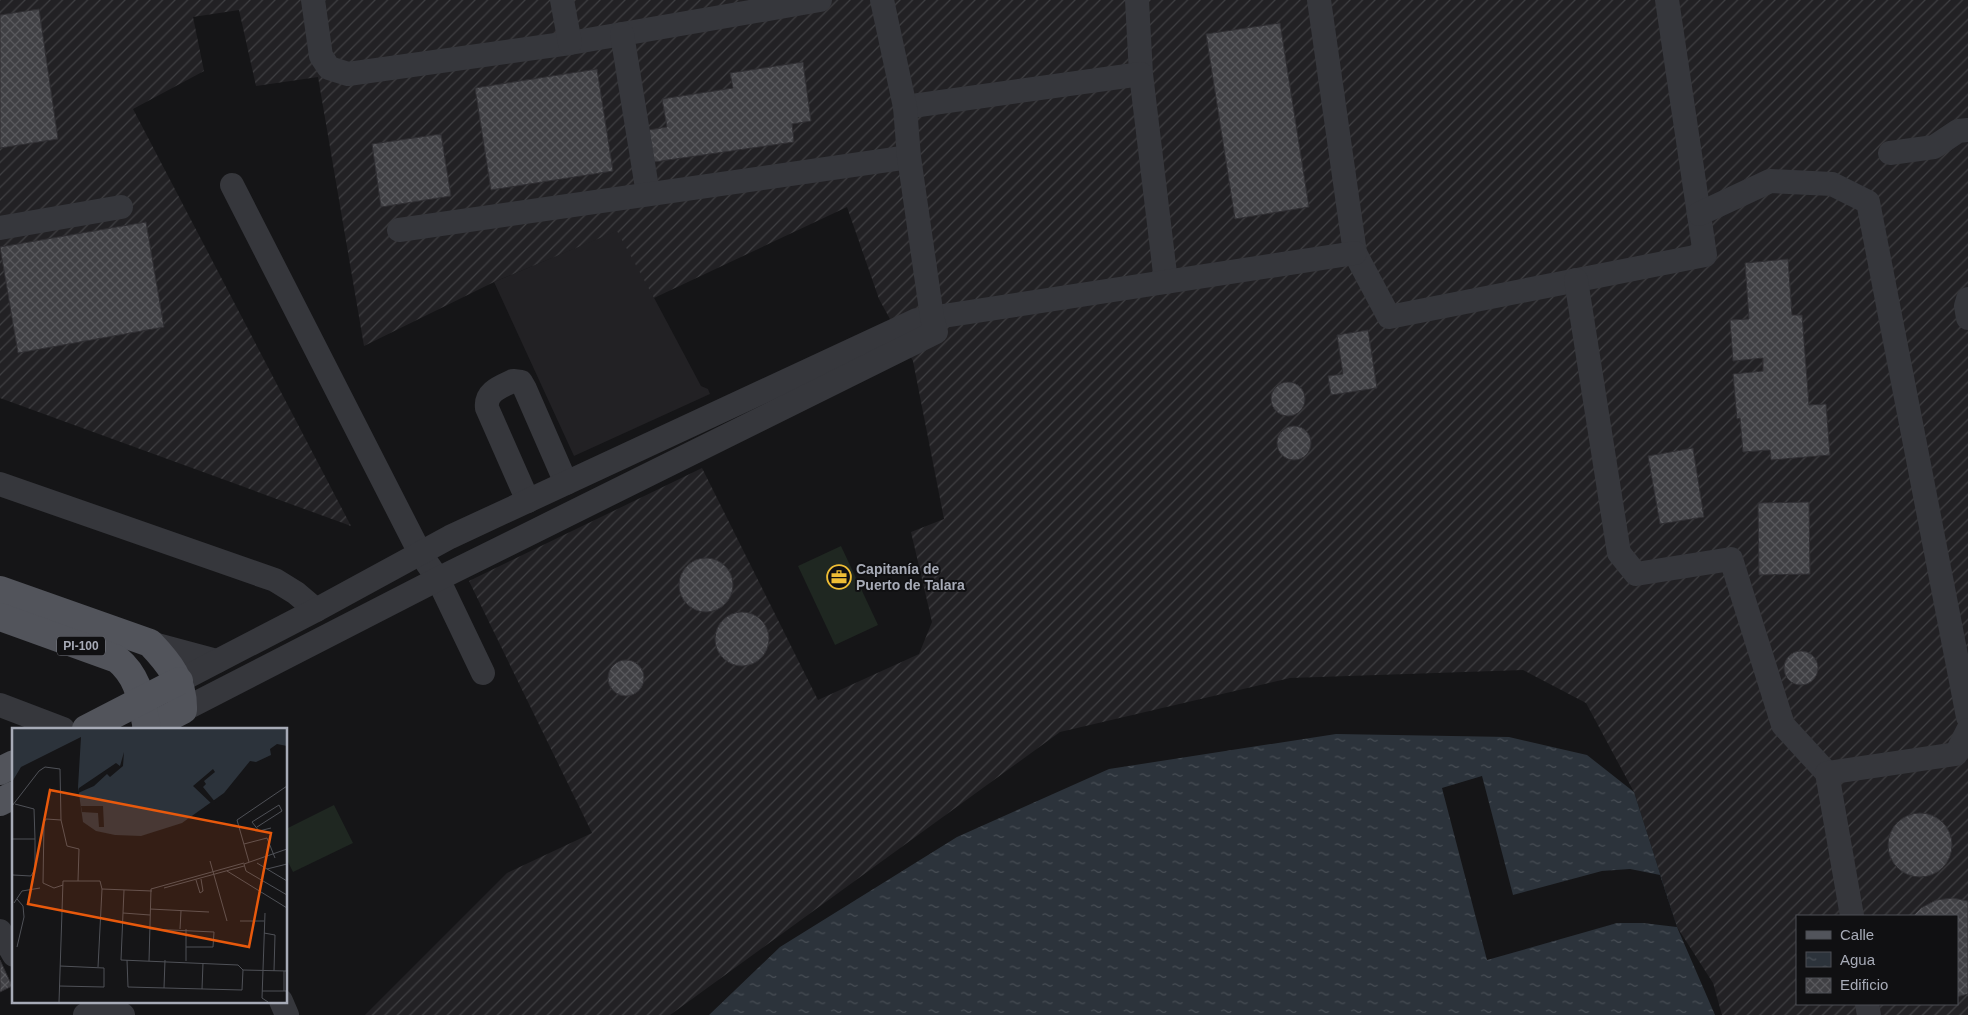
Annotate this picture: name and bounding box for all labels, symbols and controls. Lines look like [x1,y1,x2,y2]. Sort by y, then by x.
place label: Capitanía de Puerto de Talara [856,561,965,593]
office icon: Capitanía de Puerto de Talara [826,564,852,590]
road number: PI-100 [57,636,105,656]
inset map [12,728,288,1002]
legend [1796,915,1958,1005]
text: Calle [1840,926,1874,943]
text: Agua [1840,951,1876,968]
text: Edificio [1840,976,1888,993]

